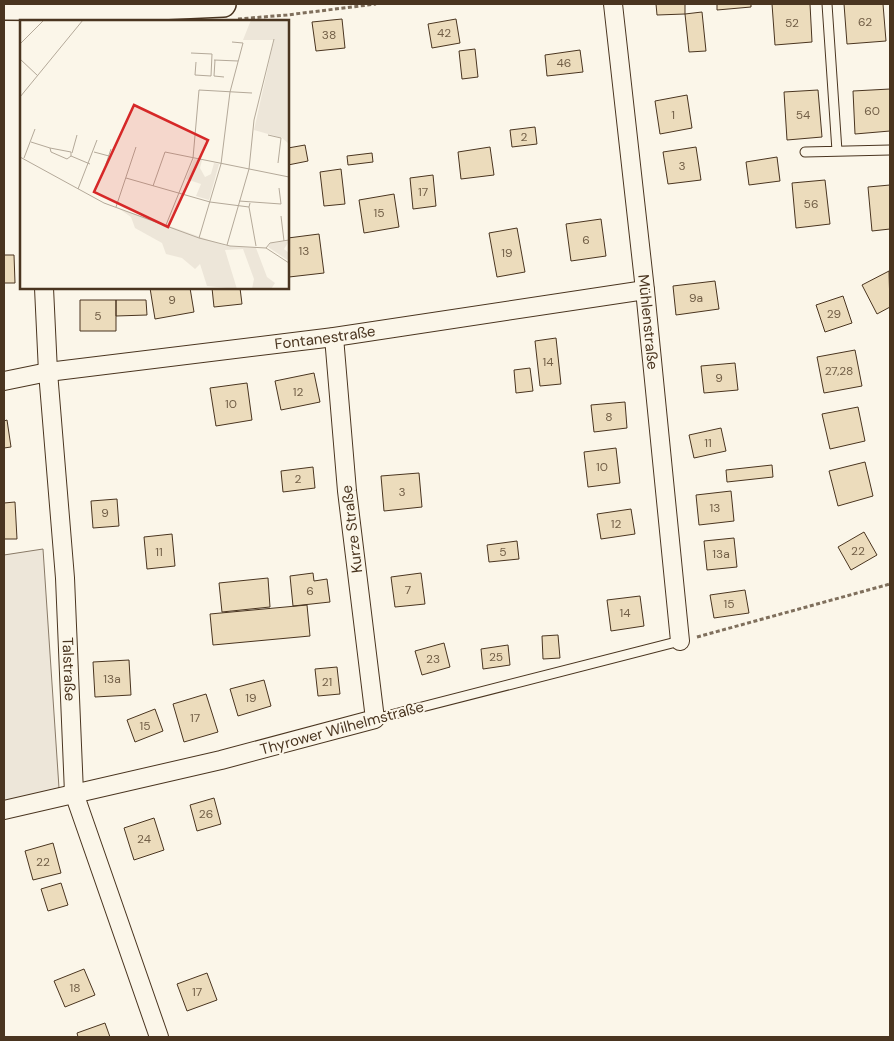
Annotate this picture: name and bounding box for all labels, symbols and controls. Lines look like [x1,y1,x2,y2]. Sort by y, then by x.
house number: 62 [858,14,872,30]
house number: 52 [785,15,799,31]
inset map [20,20,289,289]
house number: 42 [437,25,451,41]
house number: 38 [322,27,336,43]
house number: 46 [557,55,571,71]
house number: 60 [864,103,880,119]
house number: 1 [671,107,675,123]
house number: 54 [796,107,810,123]
house number: 2 [521,129,528,145]
house number: 3 [678,158,686,174]
house number: 17 [418,184,428,200]
house number: 56 [804,196,818,212]
house number: 15 [373,205,385,221]
house number: 6 [582,232,590,248]
house number: 13 [299,243,309,259]
house number: 19 [501,245,513,261]
street label: Mühlenstraße [633,273,663,371]
house number: 9a [689,290,703,306]
house number: 9 [168,292,176,308]
house number: 29 [827,306,841,322]
house number: 5 [94,308,102,324]
street label: Fontanestraße [273,321,377,354]
house number: 14 [542,354,554,370]
house number: 27,28 [825,363,853,379]
house number: 9 [715,370,723,386]
house number: 12 [293,384,303,400]
house number: 10 [225,396,237,412]
house number: 8 [605,409,613,425]
house number: 11 [704,435,712,451]
house number: 10 [596,459,608,475]
house number: 2 [295,471,302,487]
street label: Kurze Straße [337,484,367,574]
house number: 3 [398,484,406,500]
house number: 13 [710,500,720,516]
house number: 9 [101,505,109,521]
house number: 12 [611,516,621,532]
house number: 22 [851,543,865,559]
house number: 11 [155,544,163,560]
house number: 5 [499,544,507,560]
house number: 13a [712,546,730,562]
house number: 7 [405,582,411,598]
house number: 6 [306,583,314,599]
house number: 15 [723,596,735,612]
house number: 14 [619,605,631,621]
street label: Talstraße [57,637,80,701]
house number: 25 [489,649,503,665]
house number: 23 [426,651,440,667]
house number: 13a [103,671,121,687]
house number: 21 [322,674,332,690]
house number: 19 [245,690,257,706]
street label: Thyrower Wilhelmstraße [258,697,426,759]
house number: 17 [190,710,200,726]
house number: 15 [139,718,151,734]
house number: 26 [199,806,213,822]
house number: 24 [137,831,151,847]
house number: 22 [36,854,50,870]
house number: 18 [69,980,81,996]
house number: 17 [192,984,202,1000]

